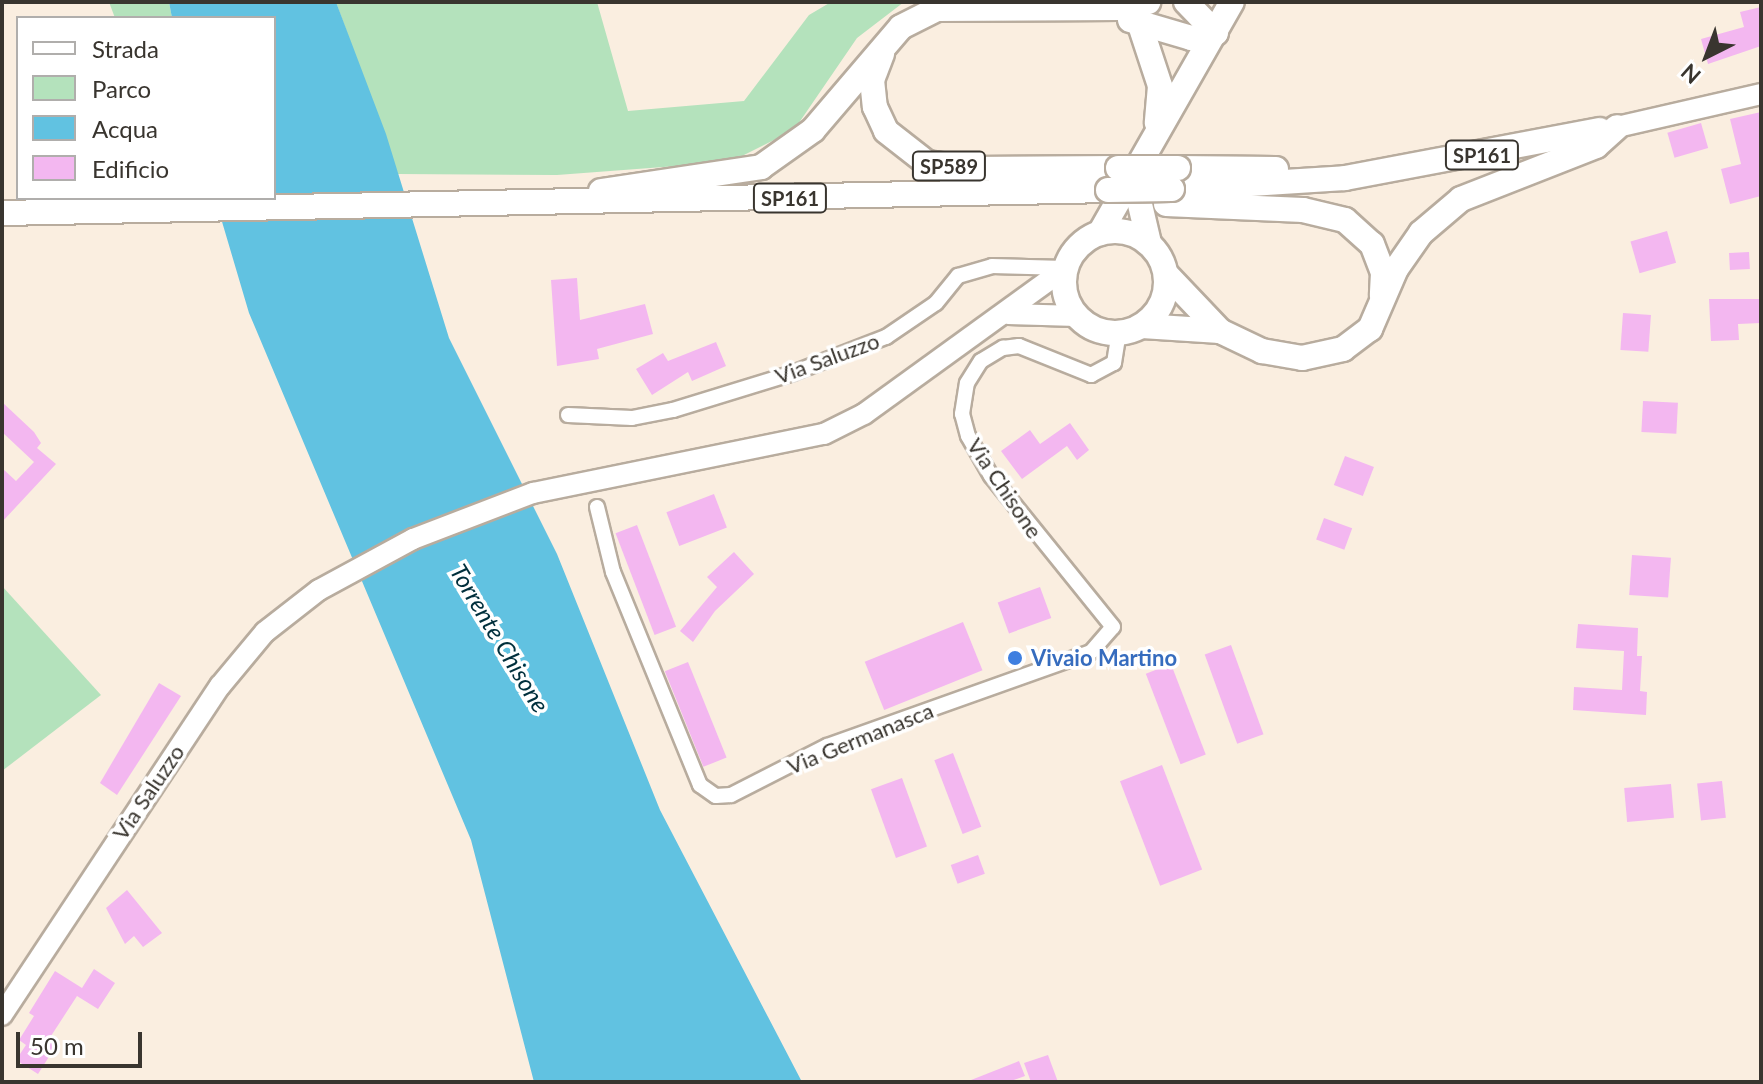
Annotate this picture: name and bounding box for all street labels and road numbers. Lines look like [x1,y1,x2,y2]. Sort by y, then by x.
road number: SP161 [1444,139,1520,171]
road number: SP589 [911,150,987,182]
road number: SP161 [752,182,828,214]
street label: Via Saluzzo [771,327,883,389]
street label: Via Chisone [962,433,1048,543]
street label: Via Germanasca [783,697,937,779]
street label: Via Saluzzo [107,739,189,845]

